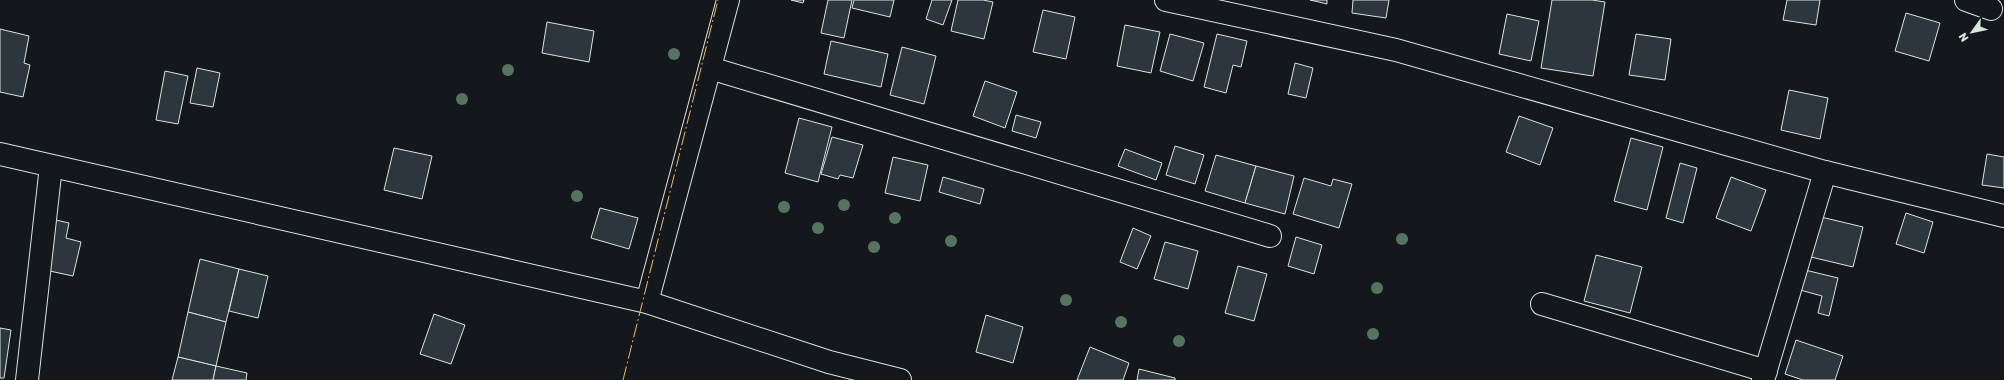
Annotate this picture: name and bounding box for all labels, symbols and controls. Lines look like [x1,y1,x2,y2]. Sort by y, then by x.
north arrow [1952,12,1992,52]
text: N [1956,30,1972,44]

